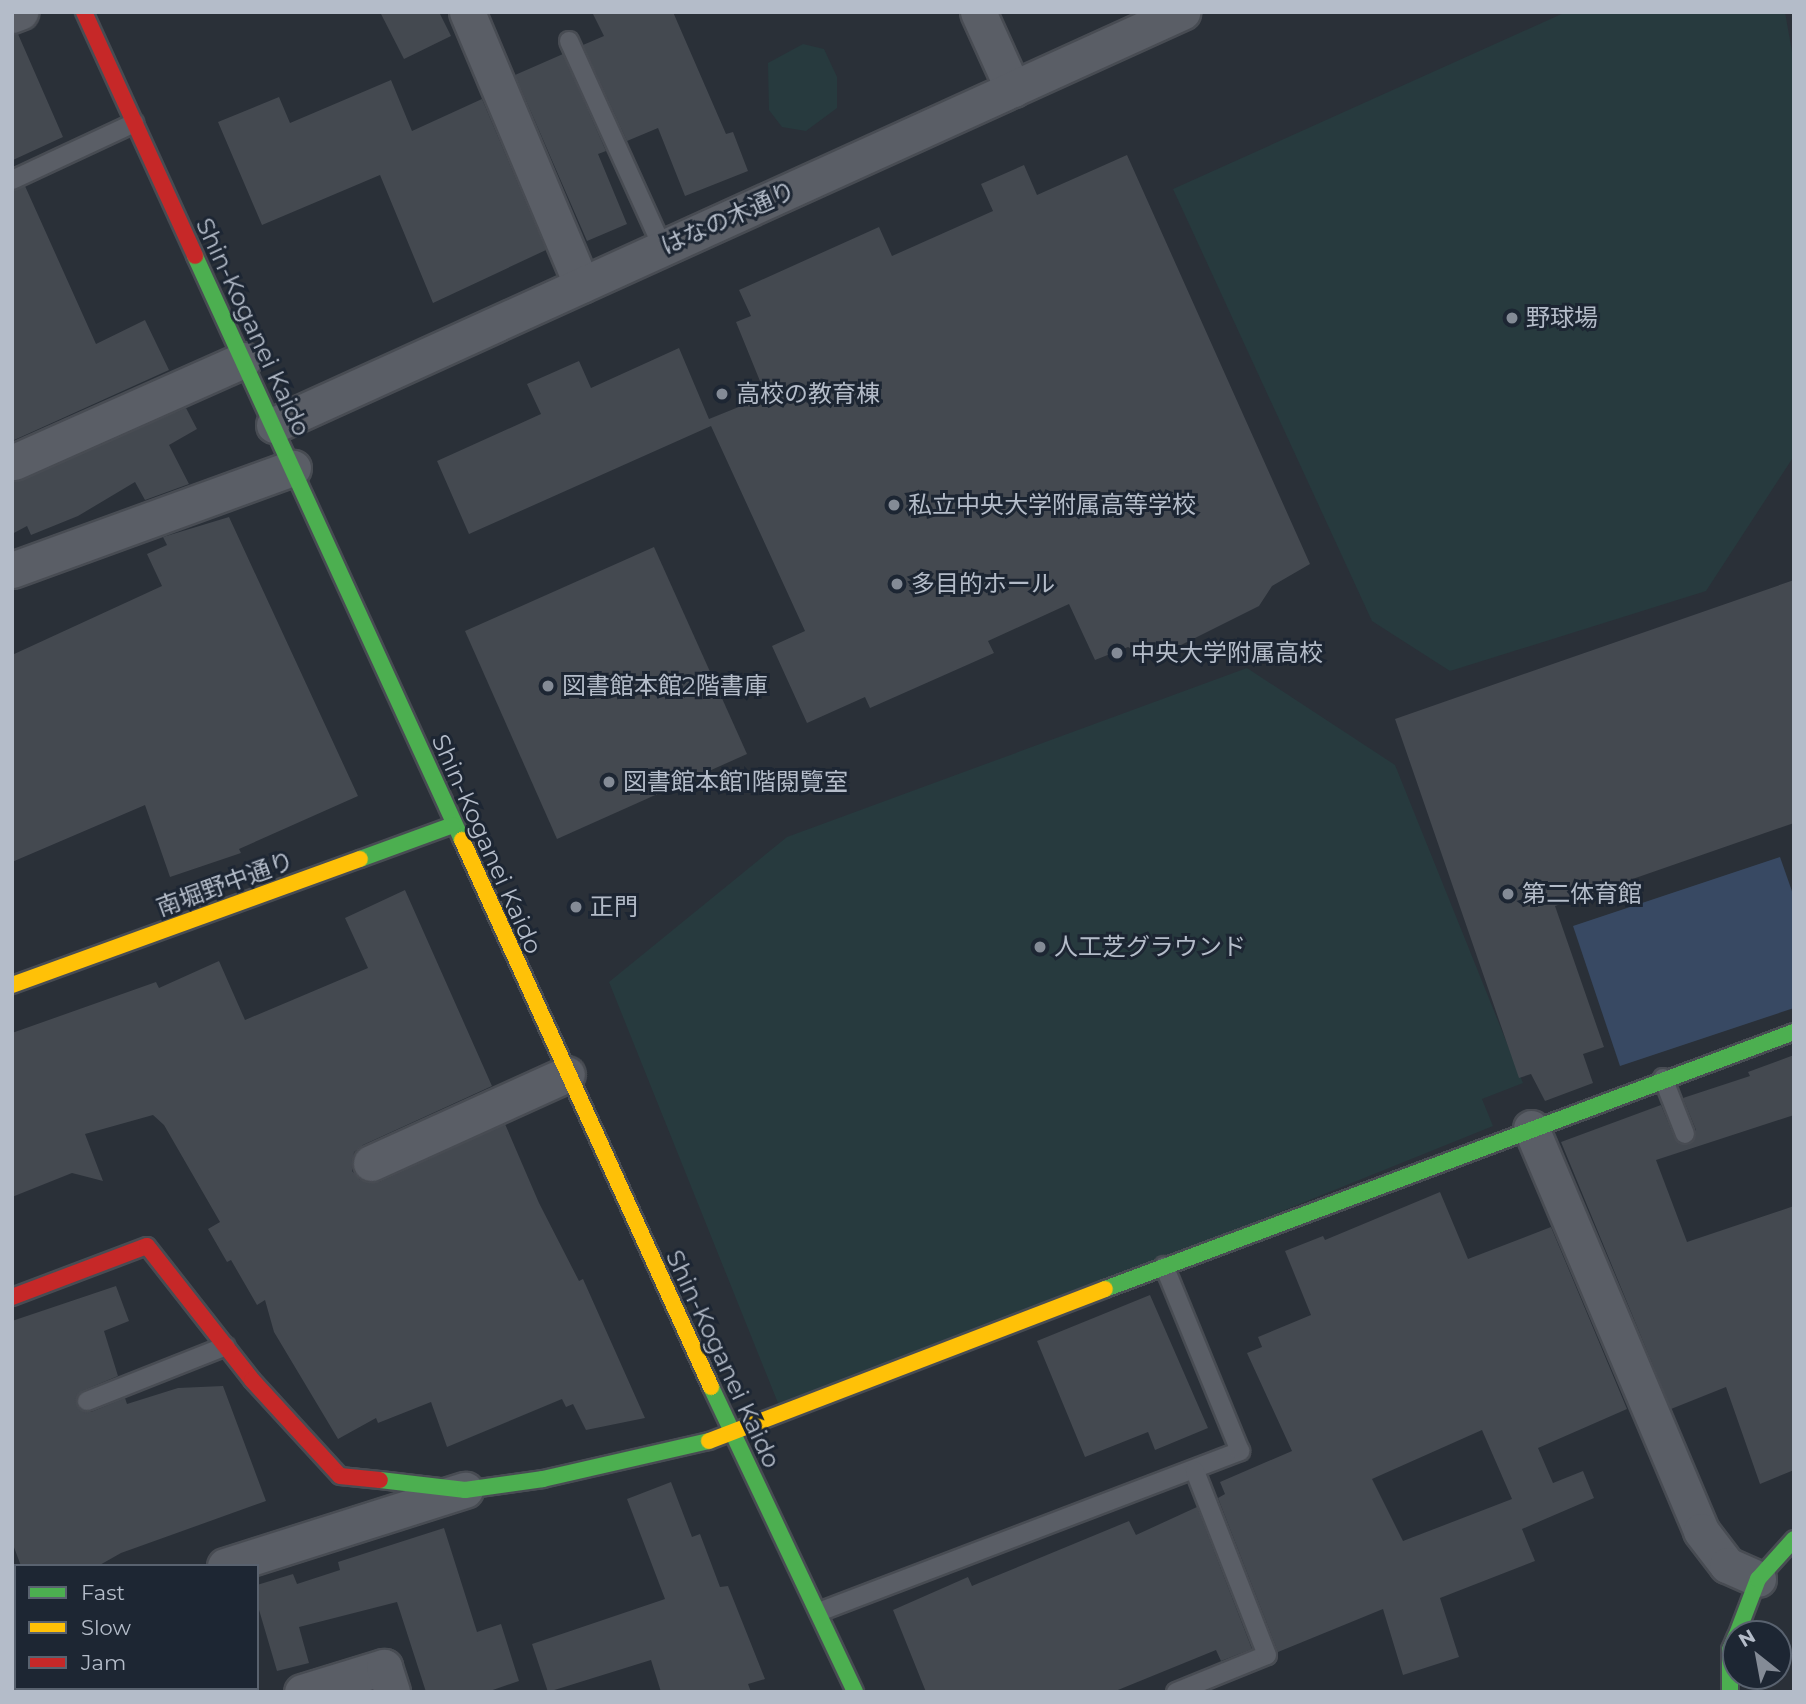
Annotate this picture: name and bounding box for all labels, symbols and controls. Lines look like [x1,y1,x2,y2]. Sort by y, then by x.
street label: はなの木通り [656,176,800,260]
street label: Shin-Koganei Kaido [190,213,316,441]
place label: 野球場 [1526,304,1598,332]
marker: 野球場 [1504,310,1520,326]
place label: 高校の教育棟 [736,380,880,408]
marker: 高校の教育棟 [714,386,730,402]
place label: 私立中央大学附属高等学校 [908,491,1196,519]
marker: 私立中央大学附属高等学校 [886,497,902,513]
place label: 多目的ホール [911,570,1055,598]
marker: 多目的ホール [889,576,905,592]
place label: 中央大学附属高校 [1131,639,1323,667]
marker: 中央大学附属高校 [1109,645,1125,661]
place label: 図書館本館2階書庫 [562,672,768,700]
marker: 図書館本館2階書庫 [540,678,556,694]
street label: Shin-Koganei Kaido [426,730,548,958]
place label: 図書館本館1階閱覽室 [623,768,848,796]
marker: 図書館本館1階閱覽室 [601,774,617,790]
street label: 南堀野中通り [152,846,298,922]
place label: 第二体育館 [1522,880,1642,908]
marker: 第二体育館 [1500,886,1516,902]
place label: 正門 [590,893,638,921]
marker: 正門 [568,899,584,915]
place label: 人工芝グラウンド [1054,933,1246,961]
marker: 人工芝グラウンド [1032,939,1048,955]
street label: Shin-Koganei Kaido [660,1245,786,1473]
legend [14,1564,259,1690]
text: Fast [81,1580,125,1605]
text: Slow [81,1615,131,1640]
north arrow [1722,1620,1792,1690]
text: N [1734,1624,1759,1652]
text: Jam [81,1650,126,1675]

